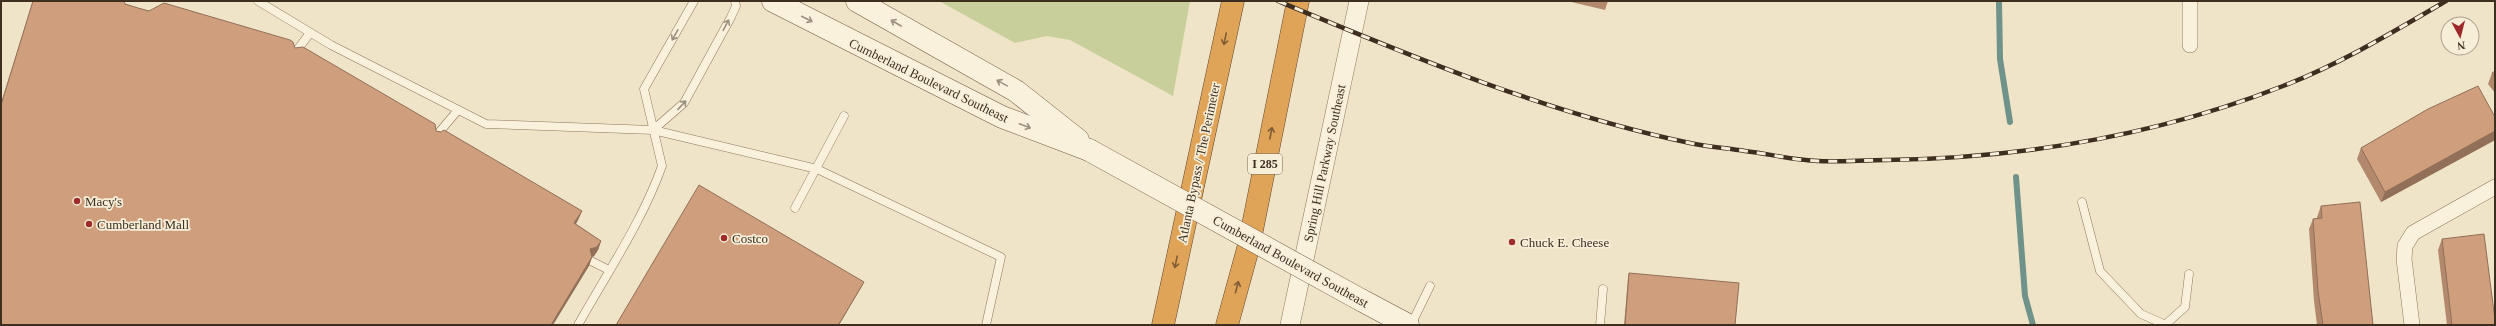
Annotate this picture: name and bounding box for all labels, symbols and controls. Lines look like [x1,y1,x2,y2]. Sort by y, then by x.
one-way arrow [801,16,813,23]
north arrow [2440,16,2480,56]
one-way arrow [723,19,731,31]
one-way arrow [890,19,902,27]
one-way arrow [670,29,678,41]
one-way arrow [1220,32,1228,45]
street label: Cumberland Boulevard Southeast [847,35,1011,126]
text: N [2456,39,2466,52]
one-way arrow [997,79,1009,87]
street label: Atlanta Bypass / The Perimeter [1174,81,1223,244]
street label: Spring Hill Parkway Southeast [1300,83,1349,243]
one-way arrow [677,100,686,110]
one-way arrow [1018,122,1030,130]
one-way arrow [1268,127,1276,140]
road number: I 285 [1248,154,1282,174]
place label: Macy's [85,194,122,209]
marker: Macy's [72,196,82,206]
street label: Cumberland Boulevard Southeast [1210,212,1371,311]
place label: Cumberland Mall [97,217,189,232]
marker: Cumberland Mall [84,219,94,229]
place label: Costco [732,231,768,246]
marker: Costco [719,233,729,243]
place label: Chuck E. Cheese [1520,235,1609,250]
marker: Chuck E. Cheese [1507,237,1517,247]
one-way arrow [1172,255,1180,268]
one-way arrow [1234,281,1241,294]

